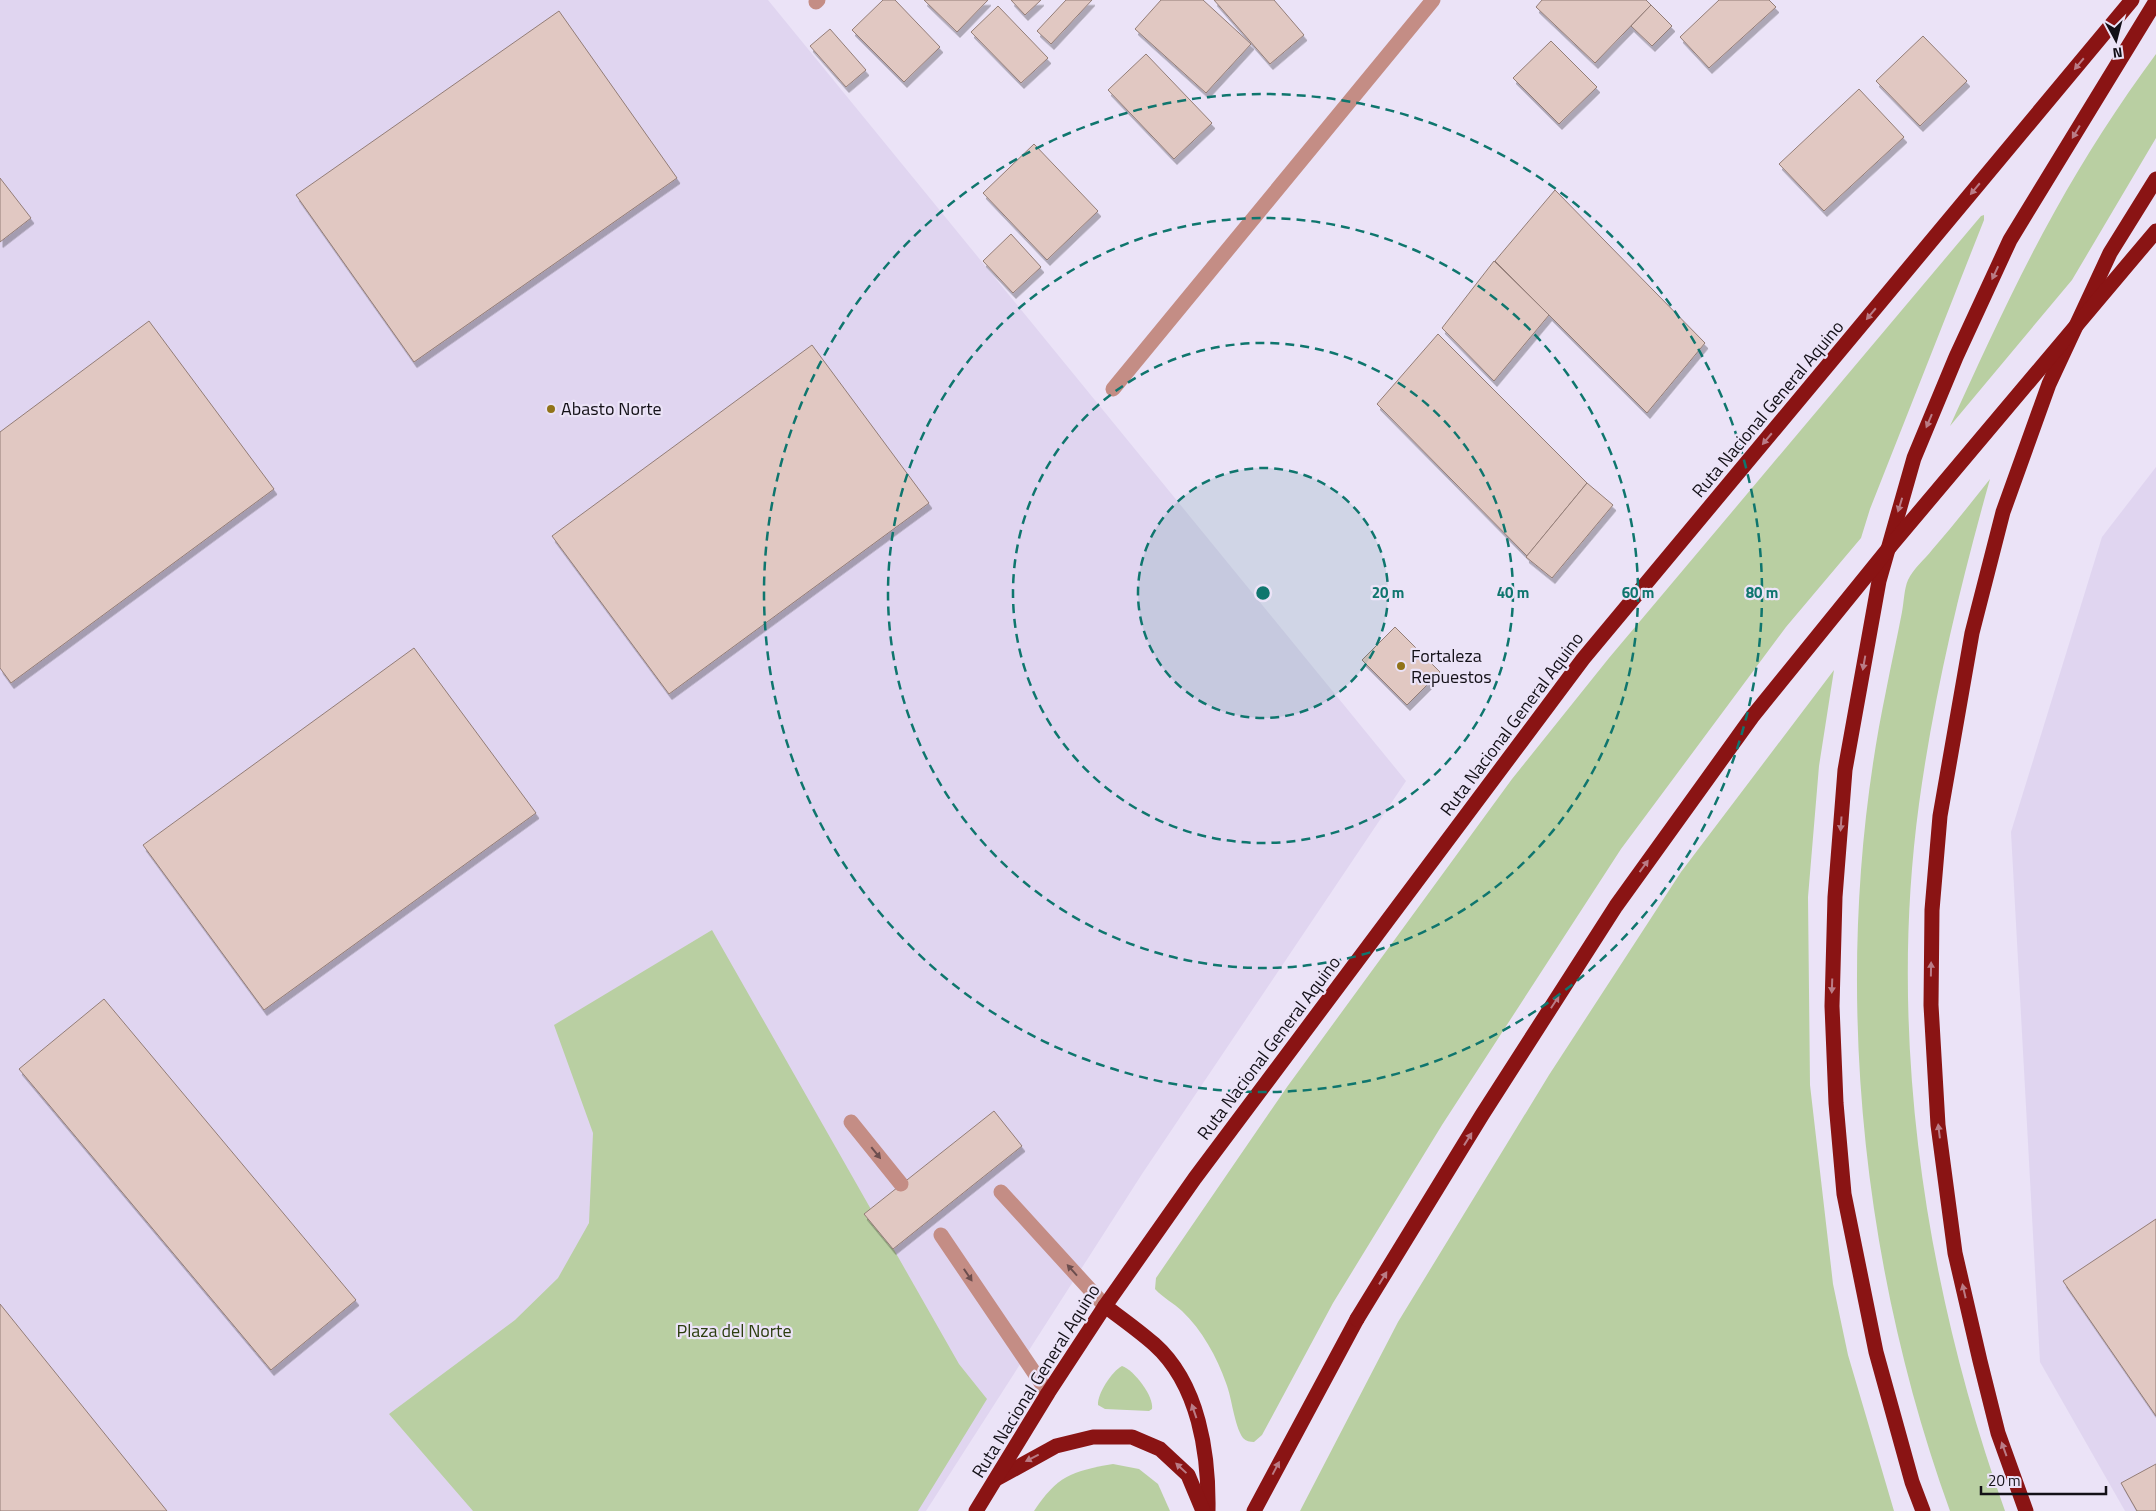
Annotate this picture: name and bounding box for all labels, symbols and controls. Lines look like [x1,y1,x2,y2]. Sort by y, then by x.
north arrow [2091,15,2141,65]
text: N [2112,42,2124,64]
one-way arrow [2073,58,2084,71]
one-way arrow [2071,125,2081,138]
one-way arrow [1969,183,1981,195]
one-way arrow [1991,266,1999,280]
one-way arrow [1866,308,1877,320]
street label: Ruta Nacional General Aquino [1685,314,1850,503]
place label: Abasto Norte [561,395,662,422]
marker: Abasto Norte [545,403,557,415]
one-way arrow [1925,414,1933,428]
one-way arrow [1762,433,1773,445]
one-way arrow [1895,497,1903,512]
text: 20 m [1372,581,1404,604]
text: 40 m [1497,581,1529,604]
text: 60 m [1622,581,1654,604]
text: 80 m [1746,581,1778,604]
centre of rings [1254,584,1272,602]
street label: Ruta Nacional General Aquino [1433,626,1590,821]
place label: Fortaleza Repuestos [1411,642,1492,690]
one-way arrow [1859,655,1867,671]
marker: Fortaleza Repuestos [1395,660,1407,672]
one-way arrow [1837,816,1845,832]
one-way arrow [1639,859,1649,873]
street label: Ruta Nacional General Aquino [1190,950,1347,1145]
one-way arrow [1927,960,1935,976]
one-way arrow [1828,978,1836,994]
one-way arrow [1550,995,1560,1009]
one-way arrow [1935,1123,1943,1139]
one-way arrow [1463,1133,1472,1146]
one-way arrow [871,1146,882,1159]
one-way arrow [1066,1264,1078,1276]
one-way arrow [963,1269,973,1282]
one-way arrow [1378,1271,1387,1284]
street label: Ruta Nacional General Aquino [965,1279,1106,1483]
one-way arrow [1960,1284,1968,1299]
park label: Plaza del Norte [677,1317,791,1344]
one-way arrow [1190,1404,1197,1419]
one-way arrow [2000,1441,2007,1456]
one-way arrow [1025,1454,1039,1462]
one-way arrow [1272,1461,1280,1475]
one-way arrow [1175,1462,1187,1474]
scale bar [1981,1464,2106,1496]
text: 20 m [1988,1469,2021,1492]

